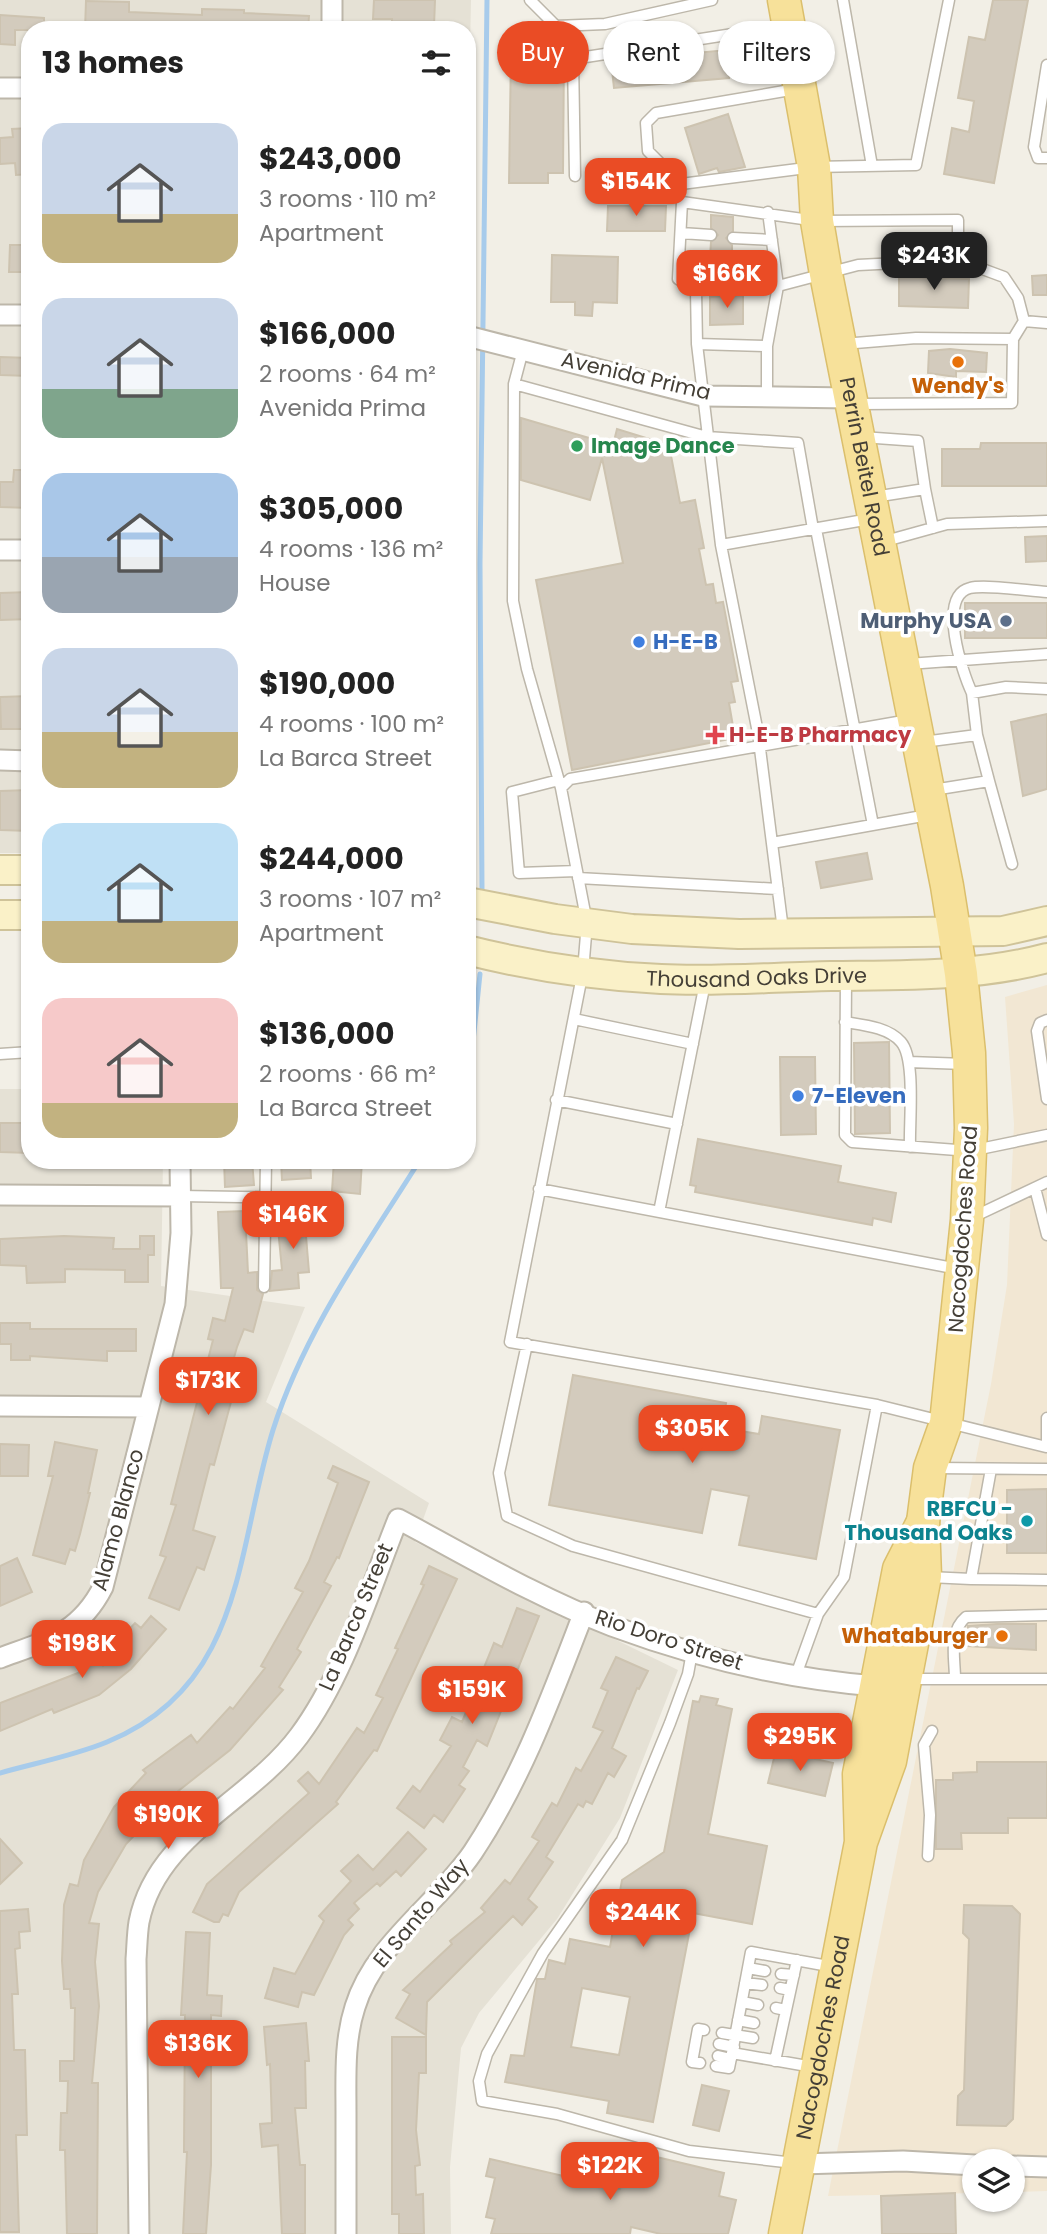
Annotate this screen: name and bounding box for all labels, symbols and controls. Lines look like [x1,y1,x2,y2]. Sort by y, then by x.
chip: Buy [497,21,589,84]
chip: Rent [603,21,704,84]
chip: Filters [718,21,835,84]
text: 13 homes [42,41,184,84]
icon: filters [417,44,455,82]
text: $243,000 [259,137,402,180]
icon: home [98,151,182,235]
pin: $154K [587,158,685,218]
text: $154K [601,165,671,197]
text: 3 rooms · 110 m² [259,183,436,215]
text: Apartment [259,217,384,249]
pin: $243K [885,232,983,292]
text: $243K [897,239,971,271]
pin: $166K [678,250,776,310]
text: $166K [692,257,762,289]
text: $166,000 [259,312,396,355]
icon: home [98,326,182,410]
street label: Avenida Prima [559,344,714,407]
marker: Wendy's [950,354,966,370]
text: 2 rooms · 64 m² [259,358,436,390]
place label: Wendy's [911,371,1005,400]
street label: Perrin Beitel Road [833,374,897,559]
text: Avenida Prima [259,392,426,424]
place label: Image Dance [591,431,735,460]
marker: Image Dance [569,438,585,454]
text: $305,000 [259,487,403,530]
icon: home [98,501,182,585]
text: 4 rooms · 136 m² [259,533,443,565]
text: House [259,567,331,599]
place label: Murphy USA [860,606,993,635]
marker: Murphy USA [998,613,1014,629]
place label: H-E-B [653,627,718,656]
marker: H-E-B [631,634,647,650]
text: $190,000 [259,662,395,705]
icon: home [98,676,182,760]
text: 4 rooms · 100 m² [259,708,444,740]
place label: H-E-B Pharmacy [729,720,912,749]
marker: H-E-B Pharmacy [707,727,723,743]
text: La Barca Street [259,742,432,774]
text: $244,000 [259,837,404,880]
icon: home [98,851,182,935]
text: 3 rooms · 107 m² [259,883,441,915]
text: Apartment [259,917,384,949]
street label: Thousand Oaks Drive [645,961,867,994]
text: $136,000 [259,1012,395,1055]
icon: home [98,1026,182,1110]
text: 2 rooms · 66 m² [259,1058,436,1090]
place label: 7-Eleven [812,1081,906,1110]
marker: 7-Eleven [790,1088,806,1104]
text: La Barca Street [259,1092,432,1124]
street label: Nacogdoches Road [941,1125,984,1333]
pin: $146K [244,1192,342,1251]
text: $146K [258,1198,328,1230]
pin: $173K [159,1358,257,1417]
text: $173K [175,1364,241,1396]
pin: $305K [643,1406,741,1465]
text: $305K [654,1412,730,1444]
street label: Alamo Blanco [85,1446,150,1594]
place label: RBFCU - Thousand Oaks [845,1494,1013,1547]
marker: RBFCU - Thousand Oaks [1019,1513,1035,1529]
street label: La Barca Street [311,1538,400,1695]
street label: Rio Doro Street [592,1602,747,1677]
pin: $198K [33,1620,131,1680]
place label: Whataburger [841,1621,988,1650]
text: $198K [48,1627,116,1659]
marker: Whataburger [994,1628,1010,1644]
pin: $159K [423,1666,521,1726]
text: $159K [438,1673,506,1705]
pin: $295K [751,1714,849,1773]
text: $295K [763,1720,837,1752]
pin: $190K [119,1792,217,1851]
text: $190K [134,1798,202,1830]
street label: El Santo Way [366,1852,475,1974]
pin: $244K [594,1890,692,1949]
text: $244K [605,1896,681,1928]
street label: Nacogdoches Road [789,1933,857,2142]
pin: $136K [149,2021,247,2080]
text: $136K [164,2027,232,2059]
pin: $122K [561,2142,659,2202]
text: $122K [577,2149,643,2181]
map controls [962,2149,1025,2212]
button: layers [962,2149,1025,2212]

